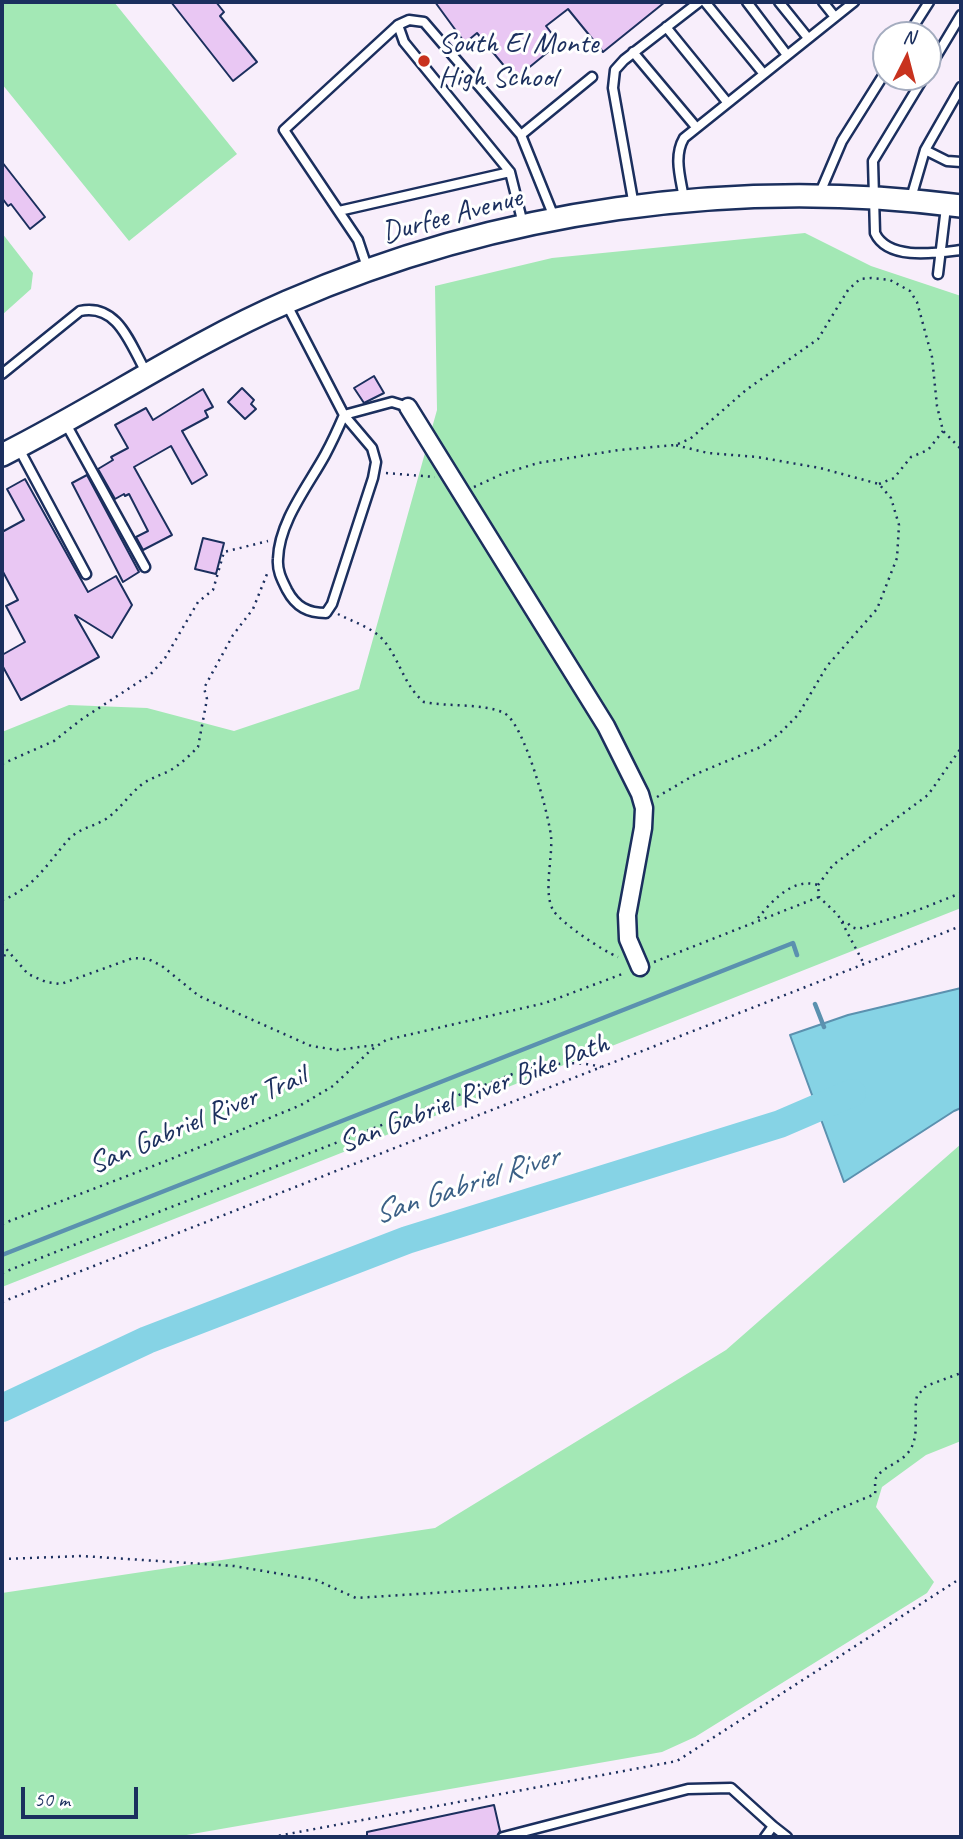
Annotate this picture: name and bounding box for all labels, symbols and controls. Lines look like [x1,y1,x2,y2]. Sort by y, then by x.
north arrow [872,21,942,91]
text: N [902,25,916,50]
place label: South El Monte High School [438,26,598,96]
marker: South El Monte High School [416,53,432,69]
street label: Durfee Avenue [378,180,526,252]
street label: San Gabriel River Bike Path [334,1026,614,1162]
street label: San Gabriel River Trail [84,1059,312,1183]
water label: San Gabriel River [369,1138,563,1234]
scale bar [24,1772,142,1816]
text: 50 m [34,1786,70,1812]

